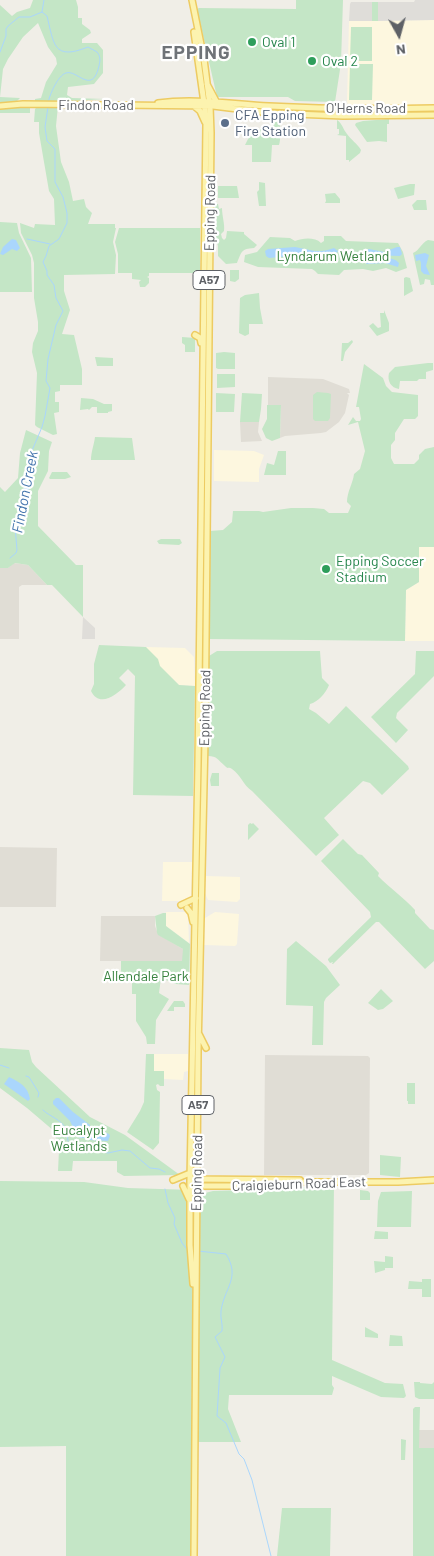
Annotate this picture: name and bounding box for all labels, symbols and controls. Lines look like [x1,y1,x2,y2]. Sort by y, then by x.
north arrow [374,10,424,60]
place label: Oval 1 [262,34,295,50]
marker: Oval 1 [246,36,258,48]
text: N [395,41,407,59]
district label: EPPING [161,42,231,64]
place label: Oval 2 [322,53,358,69]
marker: Oval 2 [306,55,318,67]
street label: Findon Road [58,97,134,113]
street label: O'Herns Road [326,100,406,116]
place label: CFA Epping Fire Station [235,107,306,140]
marker: CFA Epping Fire Station [219,117,231,129]
street label: Epping Road [201,175,219,251]
park label: Lyndarum Wetland [277,248,389,264]
road number: A57 [193,270,225,290]
water label: Findon Creek [8,449,42,535]
place label: Epping Soccer Stadium [336,553,424,586]
marker: Epping Soccer Stadium [320,563,332,575]
street label: Epping Road [196,670,214,746]
park label: Allendale Park [103,968,189,984]
road number: A57 [182,1096,214,1114]
park label: Eucalypt Wetlands [51,1122,107,1154]
street label: Epping Road [188,1135,206,1211]
street label: Craigieburn Road East [231,1173,367,1195]

